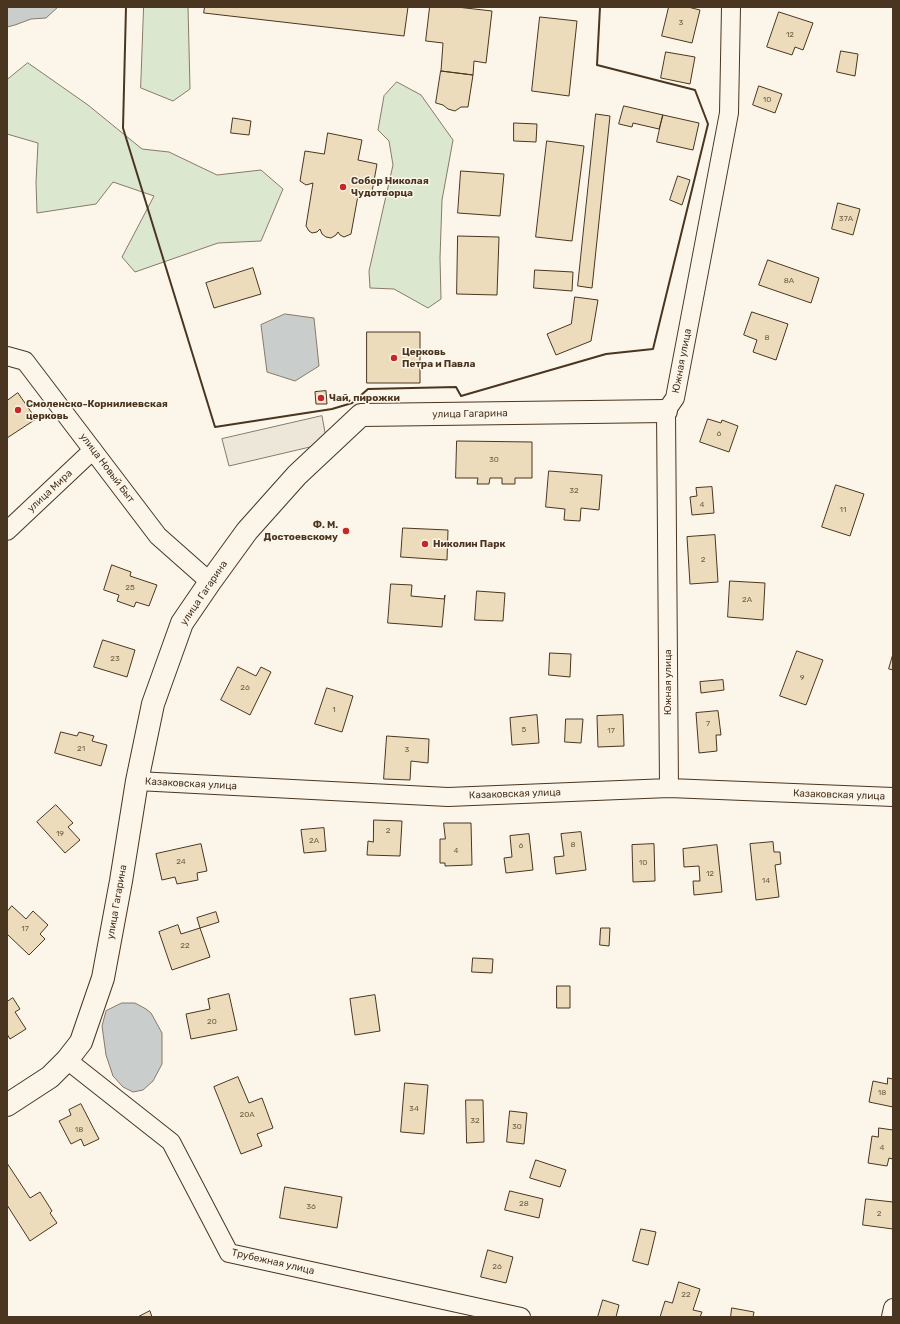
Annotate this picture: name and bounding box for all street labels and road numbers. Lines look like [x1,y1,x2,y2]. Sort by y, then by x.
street label: Южная улица [670,328,694,394]
street label: улица Гагарина [432,407,508,421]
street label: улица Новый Быт [77,431,137,505]
street label: улица Мира [25,467,75,515]
street label: улица Гагарина [178,558,230,628]
street label: Южная улица [662,649,674,715]
street label: Казаковская улица [145,776,237,792]
street label: Казаковская улица [469,786,561,802]
street label: Казаковская улица [793,787,885,803]
street label: улица Гагарина [105,864,129,940]
street label: Трубежная улица [230,1247,316,1277]

